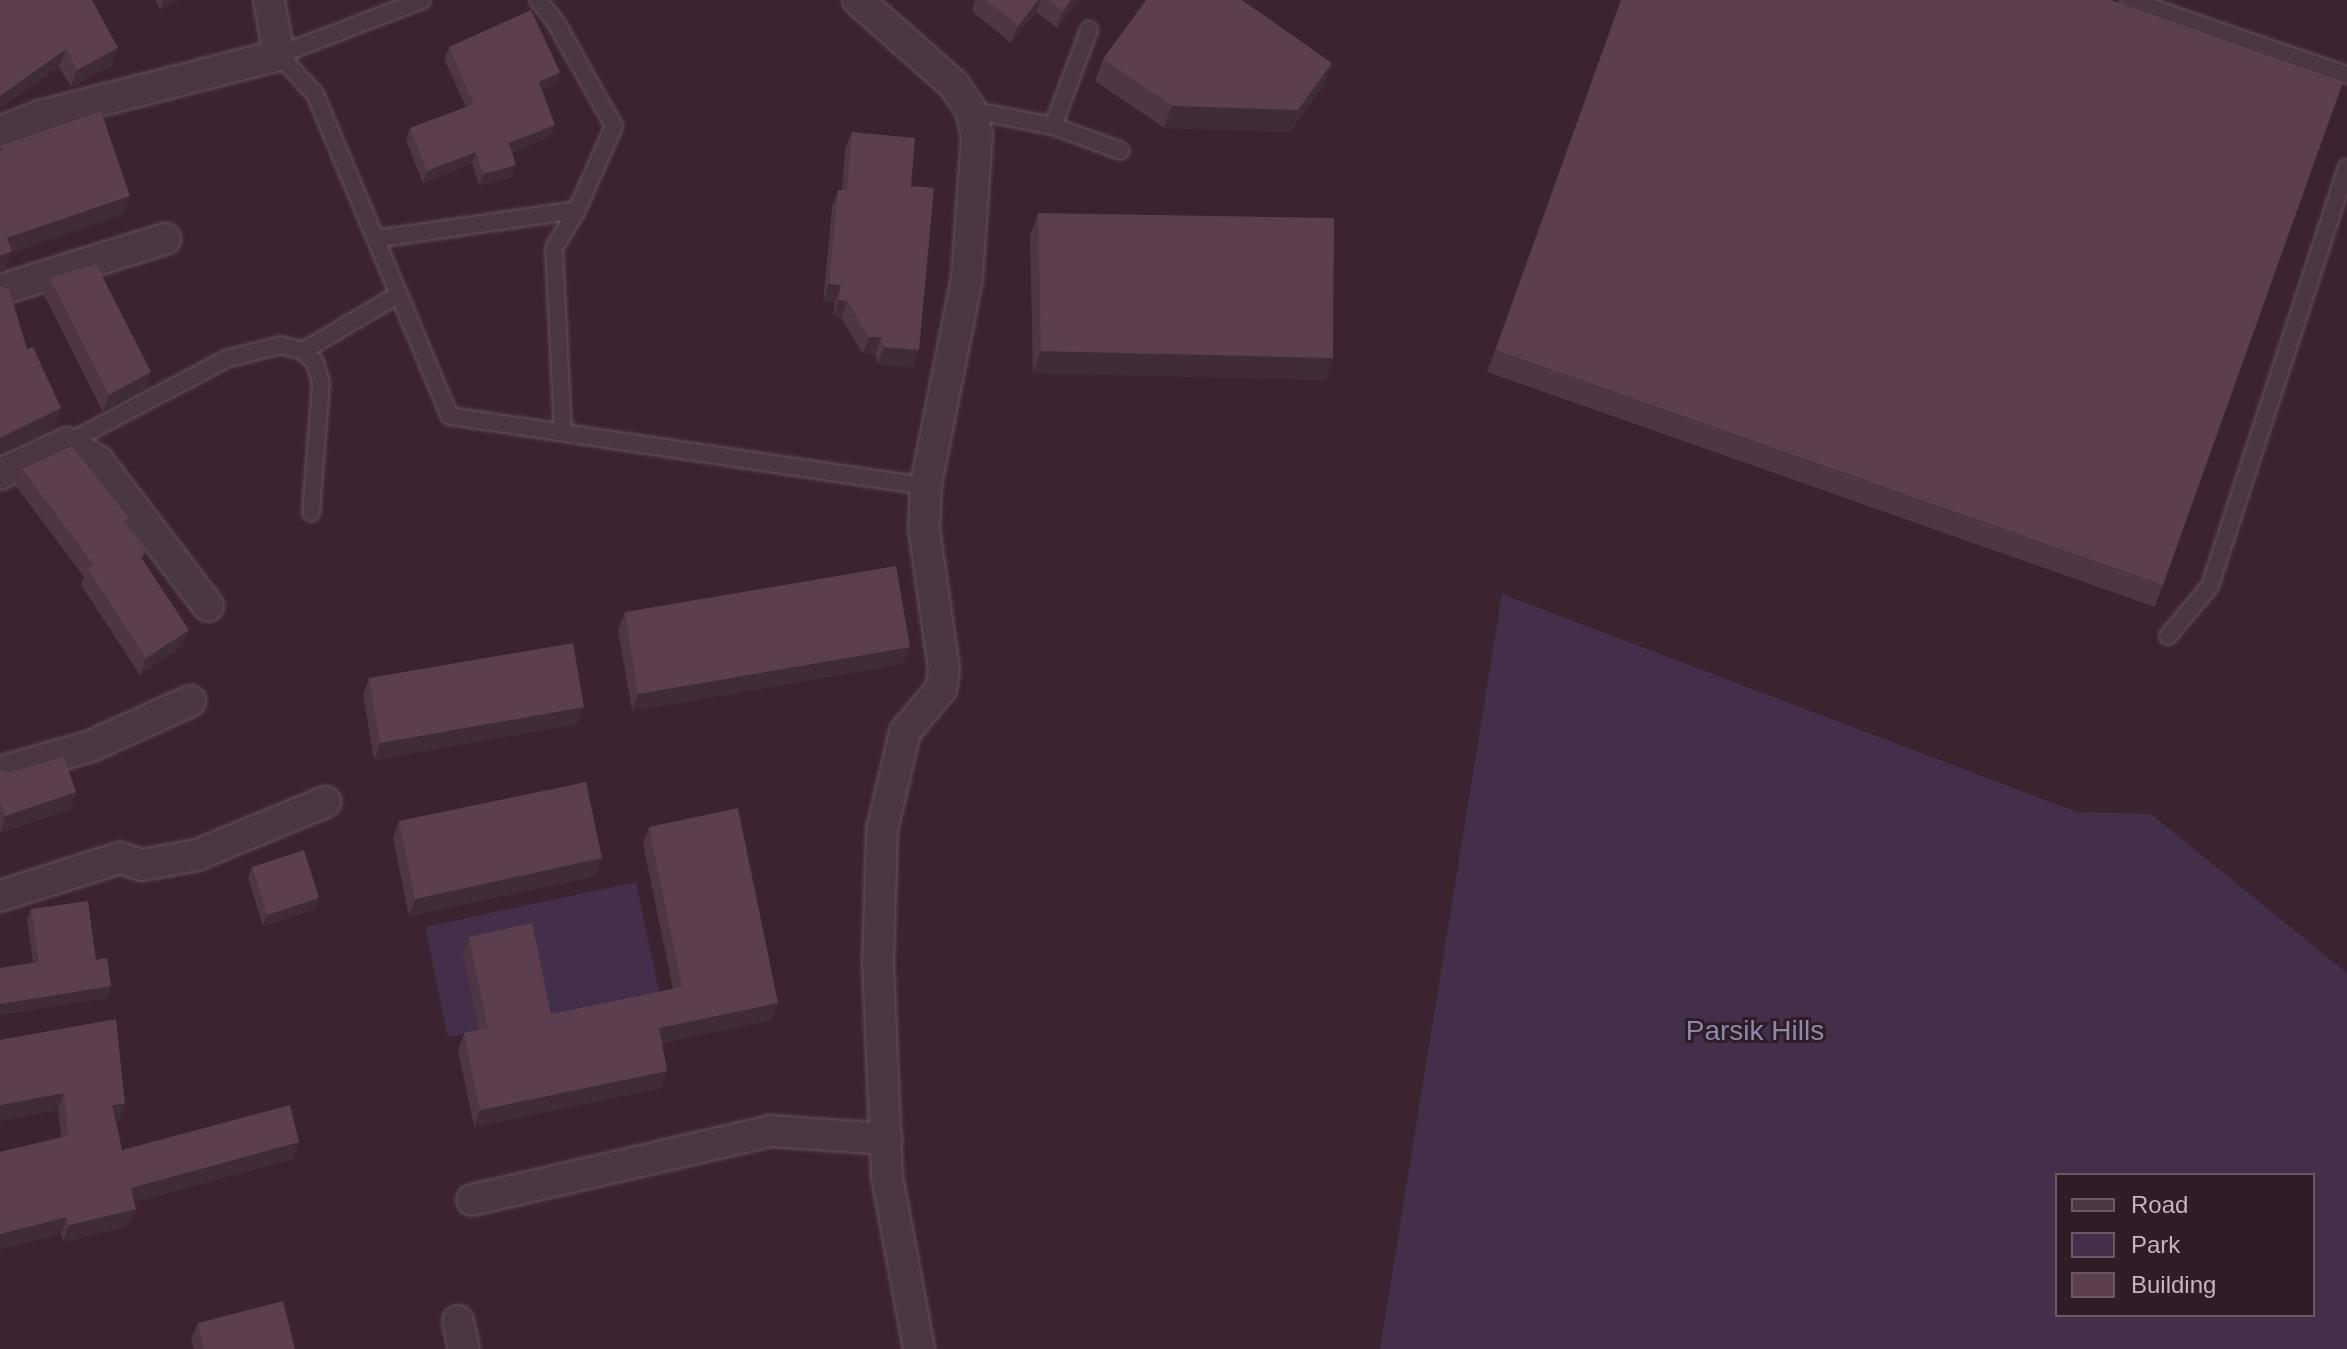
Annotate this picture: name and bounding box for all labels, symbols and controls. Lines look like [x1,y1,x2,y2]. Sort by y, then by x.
park label: Parsik Hills [1686,1014,1824,1048]
legend [2055,1173,2315,1317]
text: Road [2131,1191,2188,1218]
text: Park [2131,1231,2180,1258]
text: Building [2131,1271,2216,1298]

